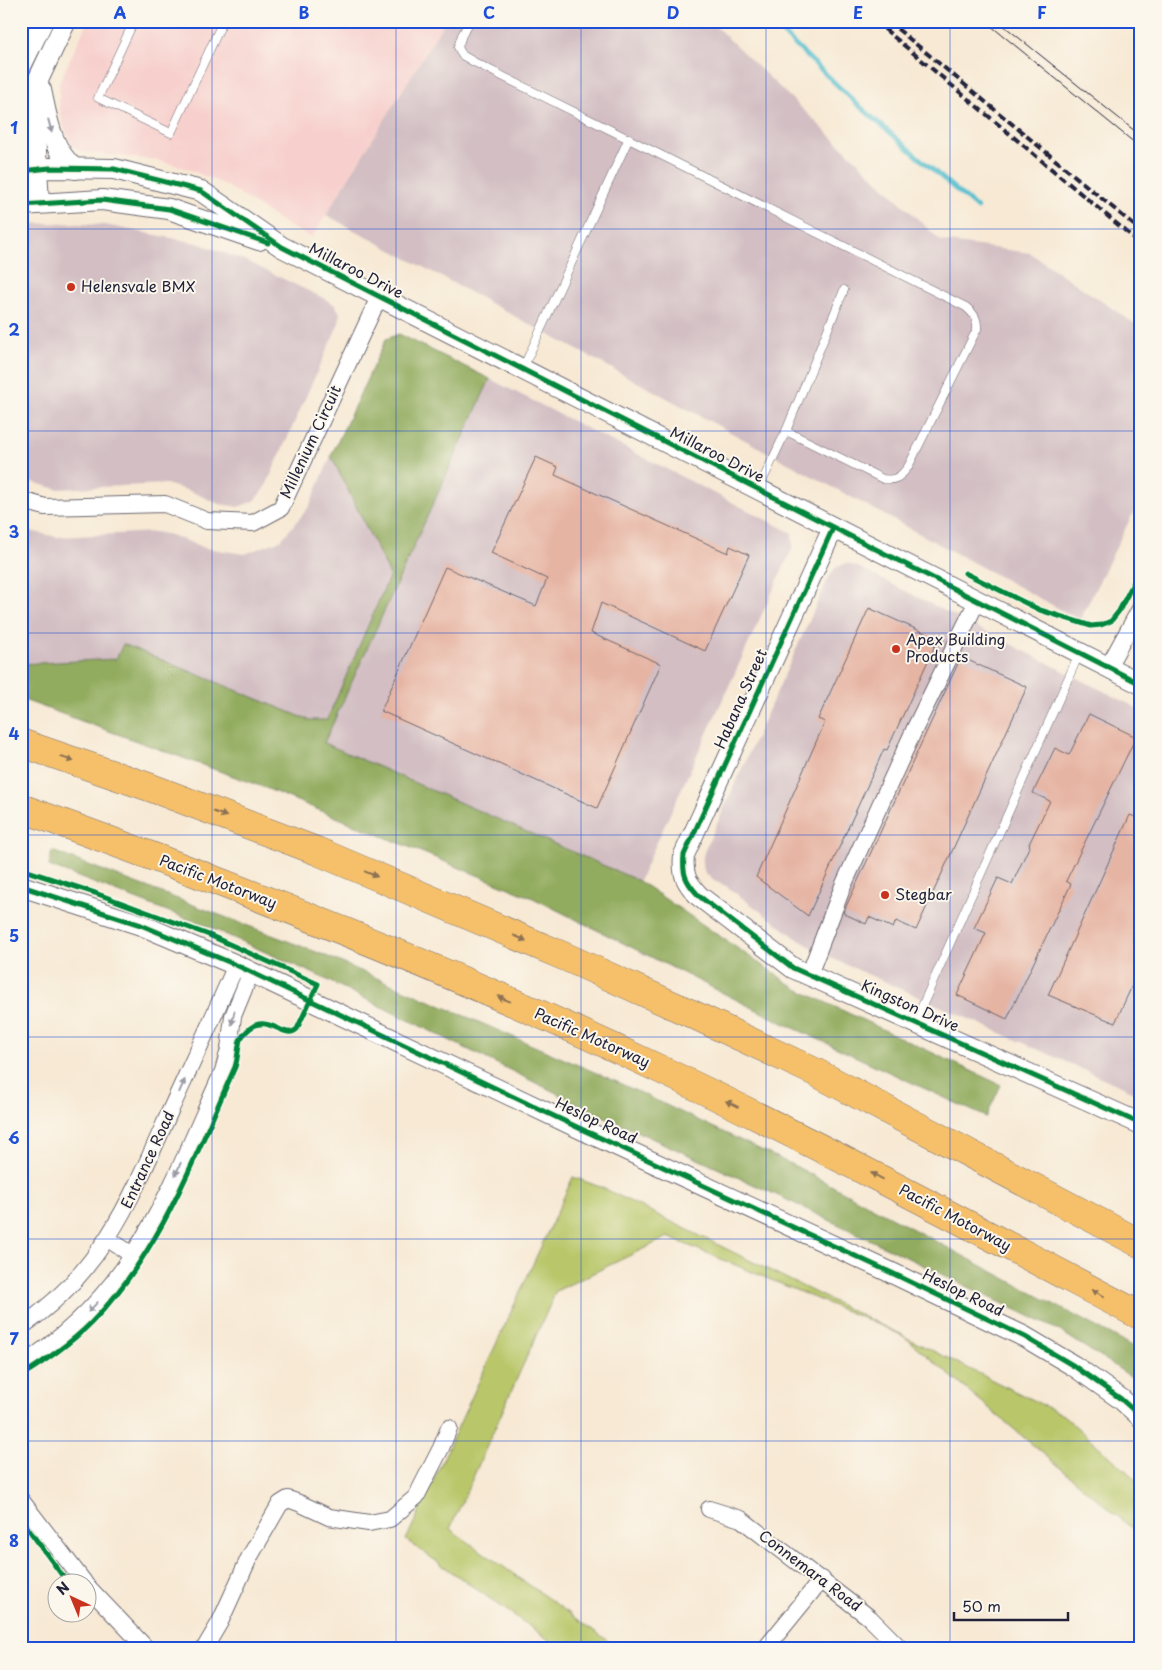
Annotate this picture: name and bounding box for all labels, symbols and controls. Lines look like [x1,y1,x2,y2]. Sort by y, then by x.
text: A [114,0,127,24]
text: B [299,0,310,24]
text: C [483,0,495,24]
text: D [667,0,679,24]
text: E [853,0,863,24]
text: F [1037,0,1047,24]
text: 1 [10,115,18,139]
one-way arrow [46,118,54,133]
street label: Millaroo Drive [306,236,408,303]
place label: Helensvale BMX [81,274,196,297]
marker: Helensvale BMX [65,281,77,293]
text: 2 [8,317,20,341]
street label: Millenium Circuit [273,381,346,502]
street label: Millaroo Drive [667,420,769,487]
text: 3 [9,519,19,543]
place label: Apex Building Products [906,627,1005,667]
marker: Apex Building Products [890,643,902,655]
street label: Habana Street [707,645,772,752]
text: 4 [9,721,20,745]
one-way arrow [60,756,75,763]
one-way arrow [213,810,228,818]
street label: Pacific Motorway [156,848,281,914]
one-way arrow [364,871,378,879]
place label: Stegbar [895,882,952,905]
marker: Stegbar [879,889,891,901]
text: 5 [9,923,19,947]
one-way arrow [513,934,528,942]
street label: Kingston Drive [858,973,963,1037]
one-way arrow [497,995,511,1003]
street label: Pacific Motorway [531,1001,654,1072]
one-way arrow [229,1010,237,1026]
one-way arrow [178,1079,186,1093]
street label: Heslop Road [552,1091,641,1149]
one-way arrow [724,1099,739,1108]
street label: Entrance Road [114,1107,179,1212]
text: 6 [8,1125,20,1149]
one-way arrow [174,1162,182,1176]
one-way arrow [870,1172,884,1180]
street label: Pacific Motorway [895,1177,1016,1256]
street label: Heslop Road [919,1262,1008,1321]
one-way arrow [1091,1289,1104,1298]
one-way arrow [87,1300,99,1312]
text: 7 [9,1326,19,1350]
street label: Connemara Road [754,1523,867,1616]
text: 8 [9,1528,19,1552]
north arrow [48,1572,98,1622]
text: N [51,1577,74,1600]
scale bar [954,1590,1068,1622]
text: 50 m [962,1594,1001,1617]

